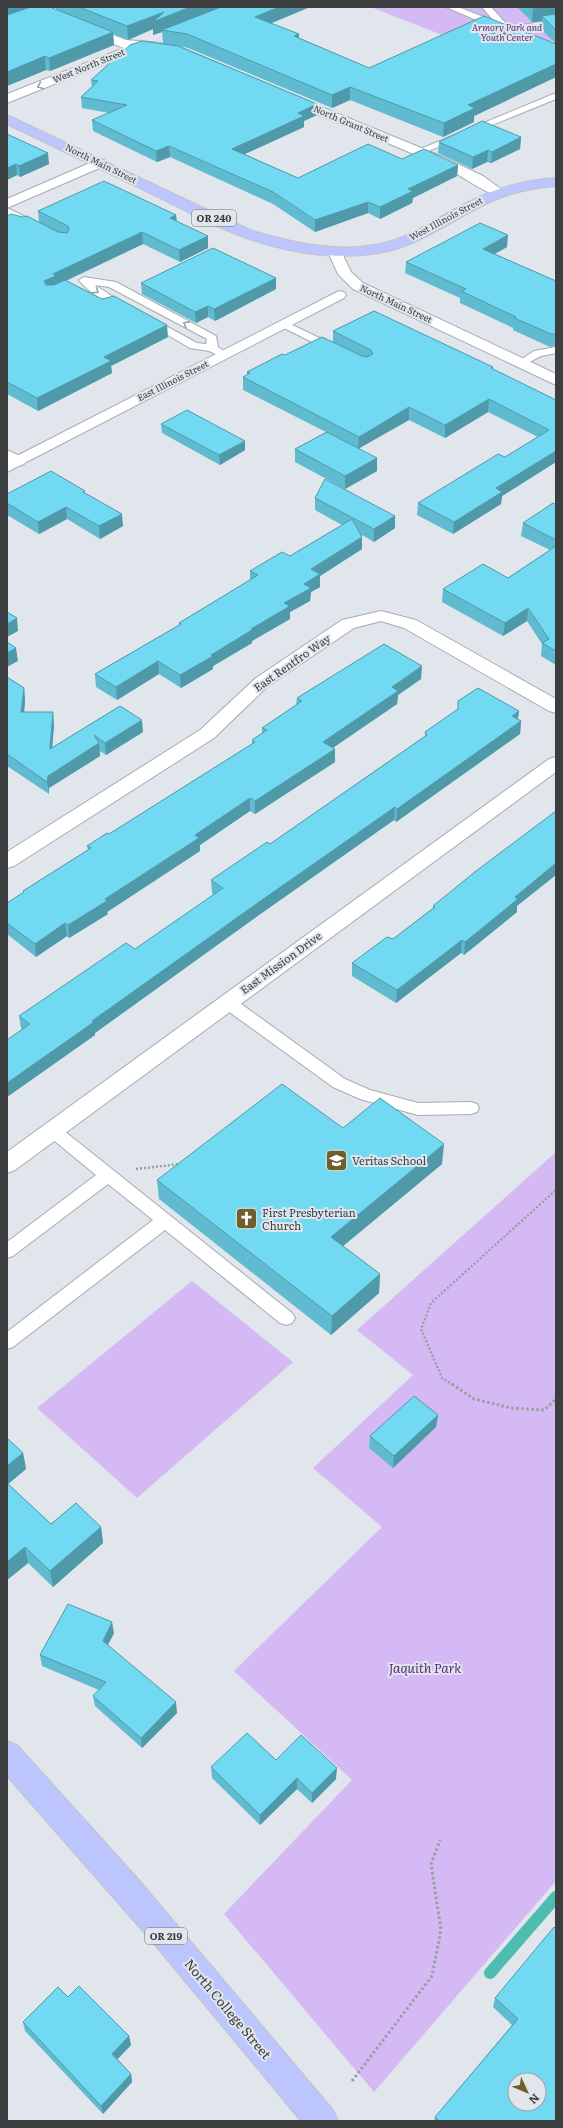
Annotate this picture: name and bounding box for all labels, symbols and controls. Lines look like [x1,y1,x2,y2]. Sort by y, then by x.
park label: Armory Park and Youth Center [472,20,543,44]
street label: West North Street [50,44,127,86]
one-way arrow [37,81,44,89]
street label: North Grant Street [312,101,392,145]
street label: North Main Street [63,140,140,187]
street label: West Illinois Street [406,193,485,243]
road number: OR 240 [192,210,236,226]
street label: North Main Street [358,280,435,326]
one-way arrow [92,286,99,293]
one-way arrow [183,322,190,329]
street label: East Illinois Street [134,356,211,404]
street label: East Rentfro Way [250,629,334,695]
street label: East Mission Drive [236,927,325,997]
school or university icon: Veritas School [324,1148,350,1174]
place label: Veritas School [352,1152,426,1168]
place label: First Presbyterian Church [262,1204,356,1233]
church icon: First Presbyterian Church [234,1206,260,1232]
park label: Jaquith Park [389,1658,462,1677]
road number: OR 219 [145,1928,187,1944]
street label: North College Street [181,1954,277,2063]
north arrow [507,2072,547,2112]
text: N [526,2091,544,2109]

